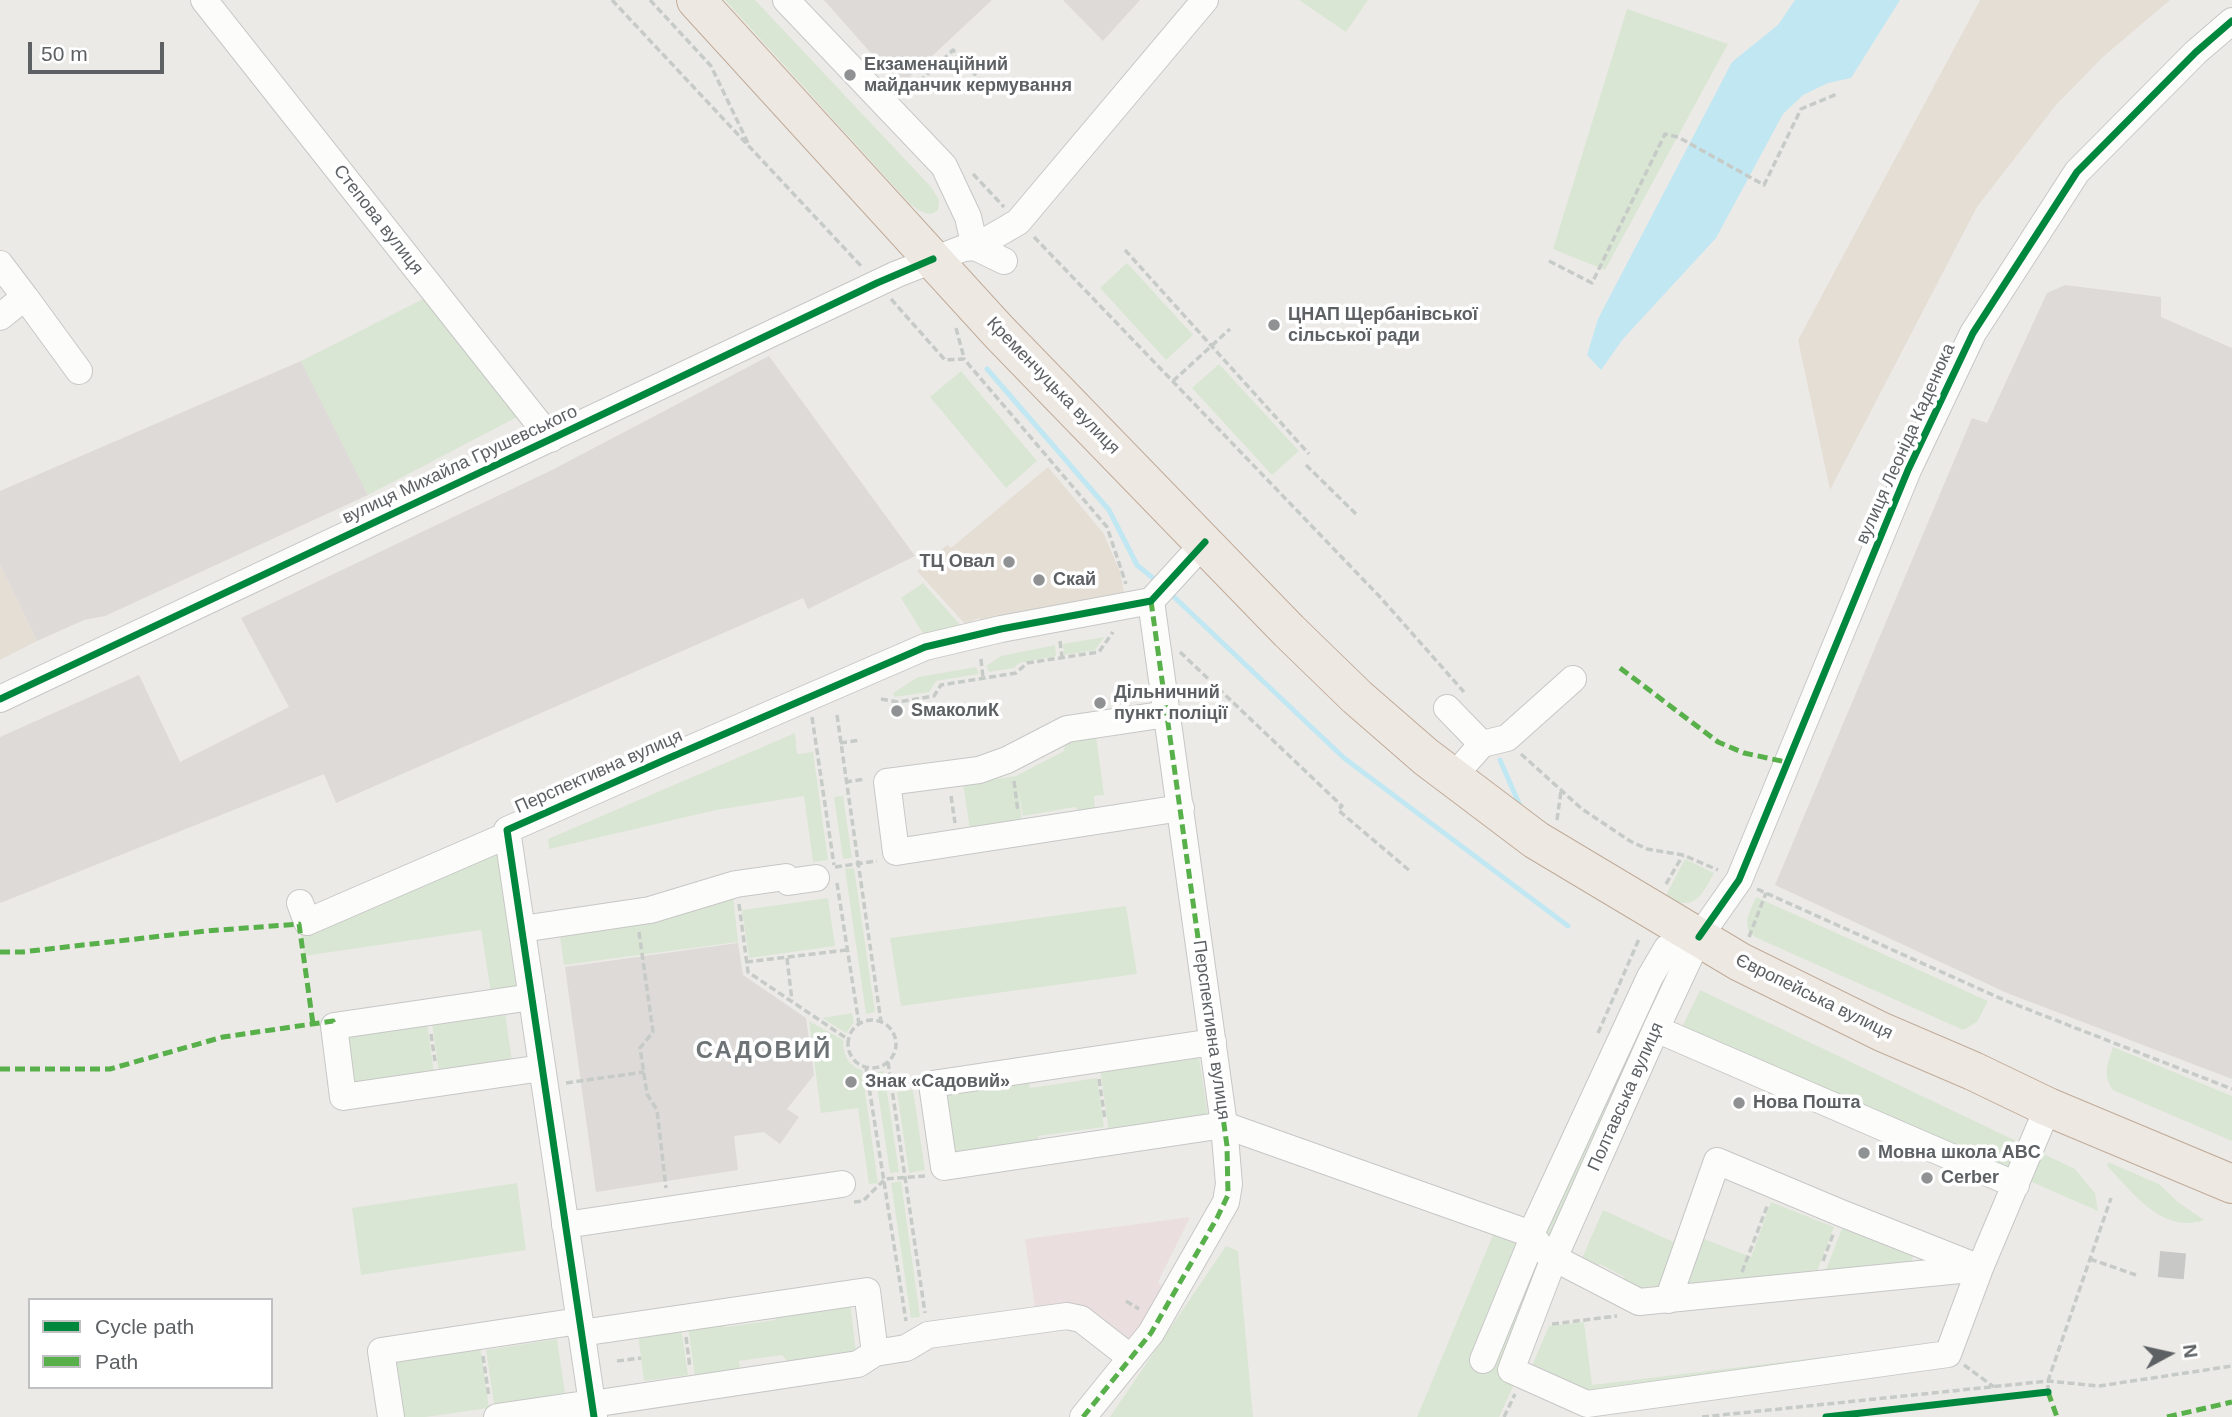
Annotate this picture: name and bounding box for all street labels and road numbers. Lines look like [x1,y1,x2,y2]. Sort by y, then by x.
street label: Степова вулиця [328,161,428,279]
street label: Кременчуцька вулиця [982,313,1124,459]
street label: вулиця Леоніда Каденюка [1852,340,1960,548]
street label: вулиця Михайла Грушевського [339,401,581,529]
street label: Перспективна вулиця [512,725,686,819]
street label: Перспективна вулиця [1188,939,1234,1121]
street label: Європейська вулиця [1732,950,1896,1044]
street label: Полтавська вулиця [1583,1019,1669,1175]

